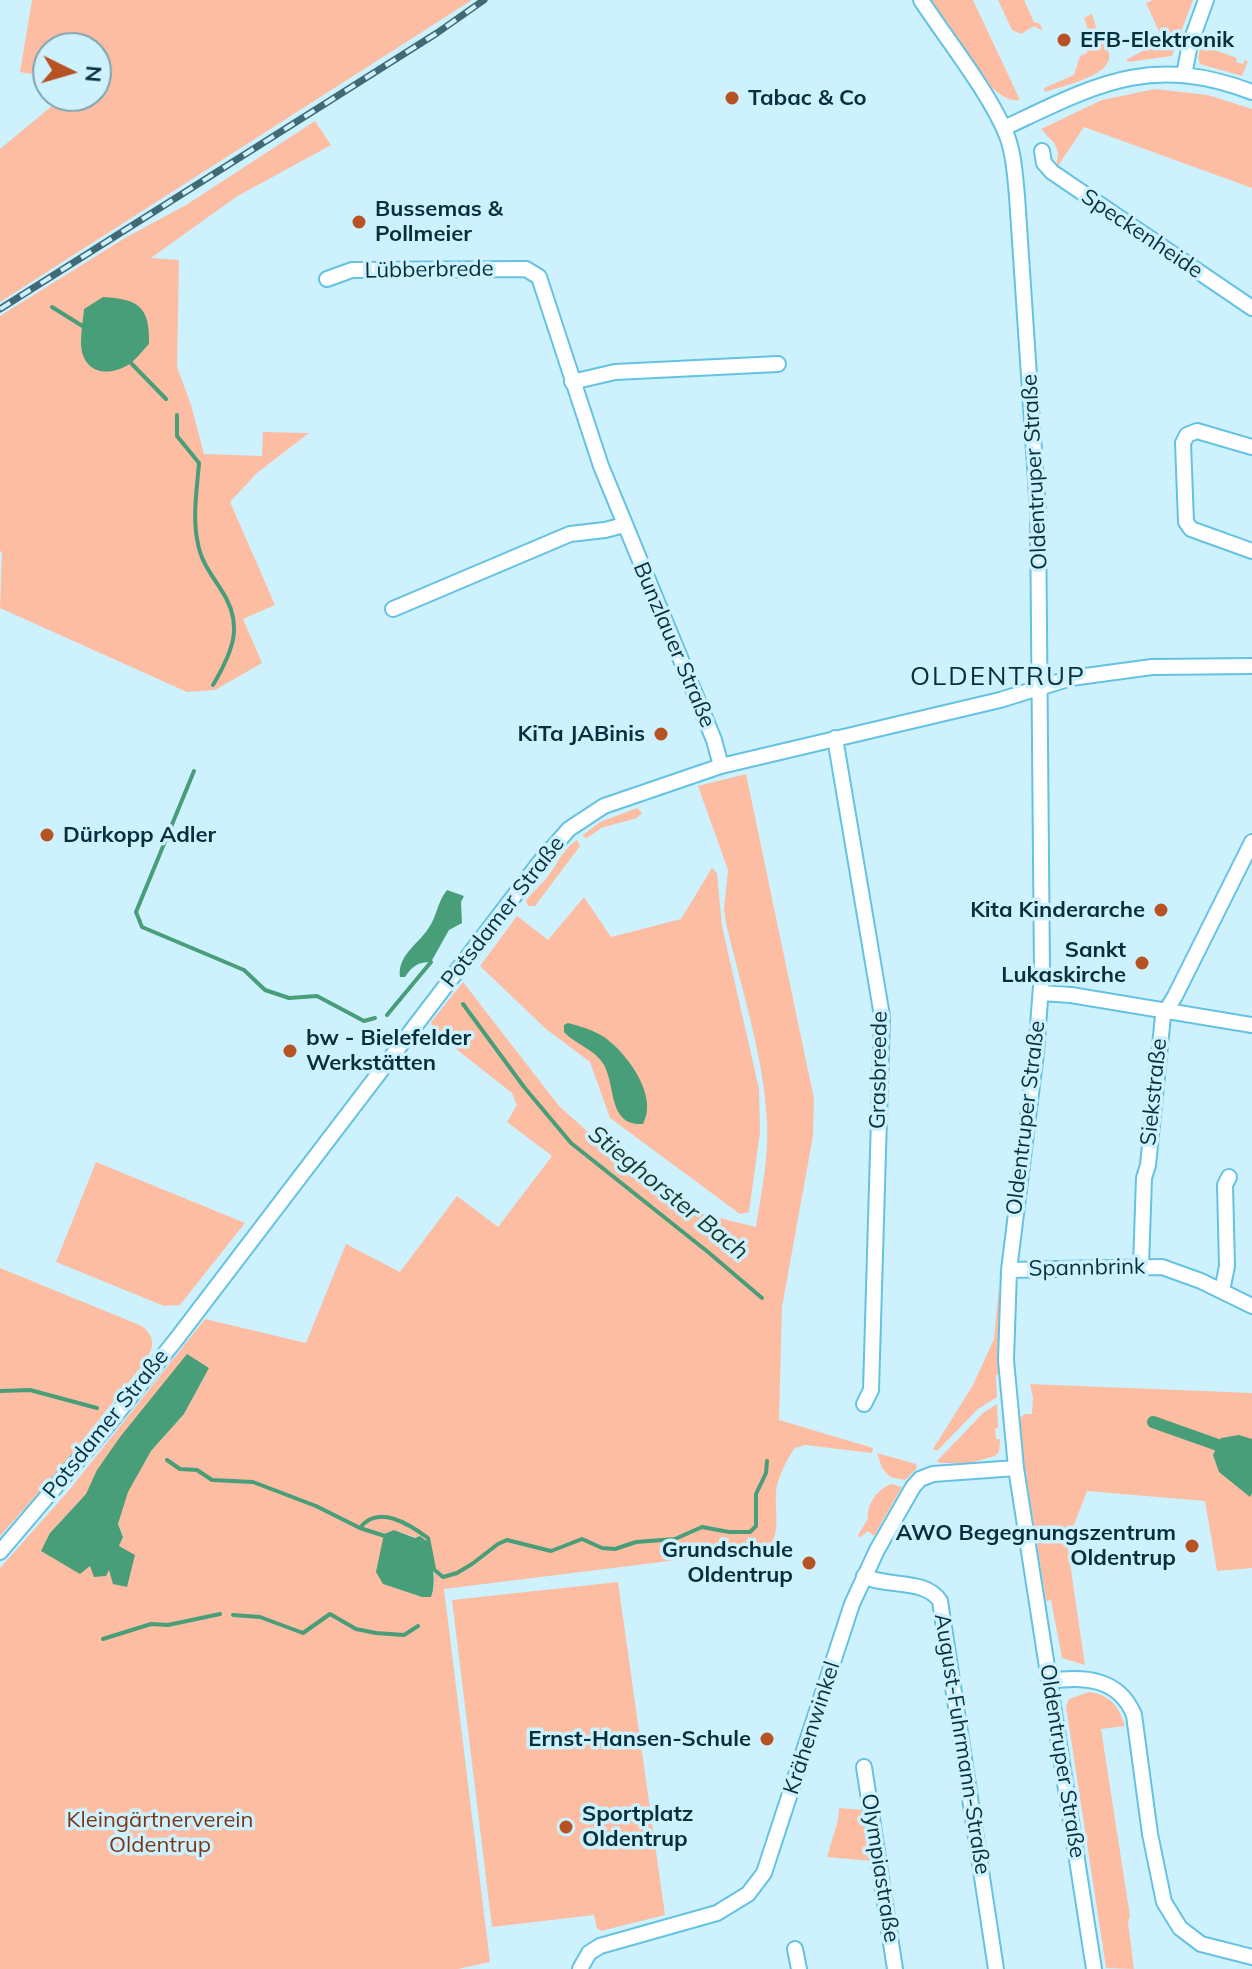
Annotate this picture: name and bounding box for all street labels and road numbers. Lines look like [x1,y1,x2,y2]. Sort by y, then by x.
street label: Speckenheide [1076,184,1208,284]
street label: Lübberbrede [364,256,494,284]
street label: Oldentruper Straße [1017,373,1053,571]
street label: Bunzlauer Straße [627,558,721,732]
street label: Potsdamer Straße [436,831,570,993]
street label: Grasbreede [865,1011,893,1129]
street label: Oldentruper Straße [1001,1019,1051,1217]
street label: Siekstraße [1135,1037,1173,1147]
street label: Spannbrink [1029,1254,1145,1282]
street label: Potsdamer Straße [38,1344,174,1504]
street label: August-Fuhrmann-Straße [928,1612,996,1876]
street label: Krähenwinkel [778,1658,846,1798]
street label: Oldentruper Straße [1034,1662,1090,1860]
street label: Olympiastraße [855,1792,905,1944]

